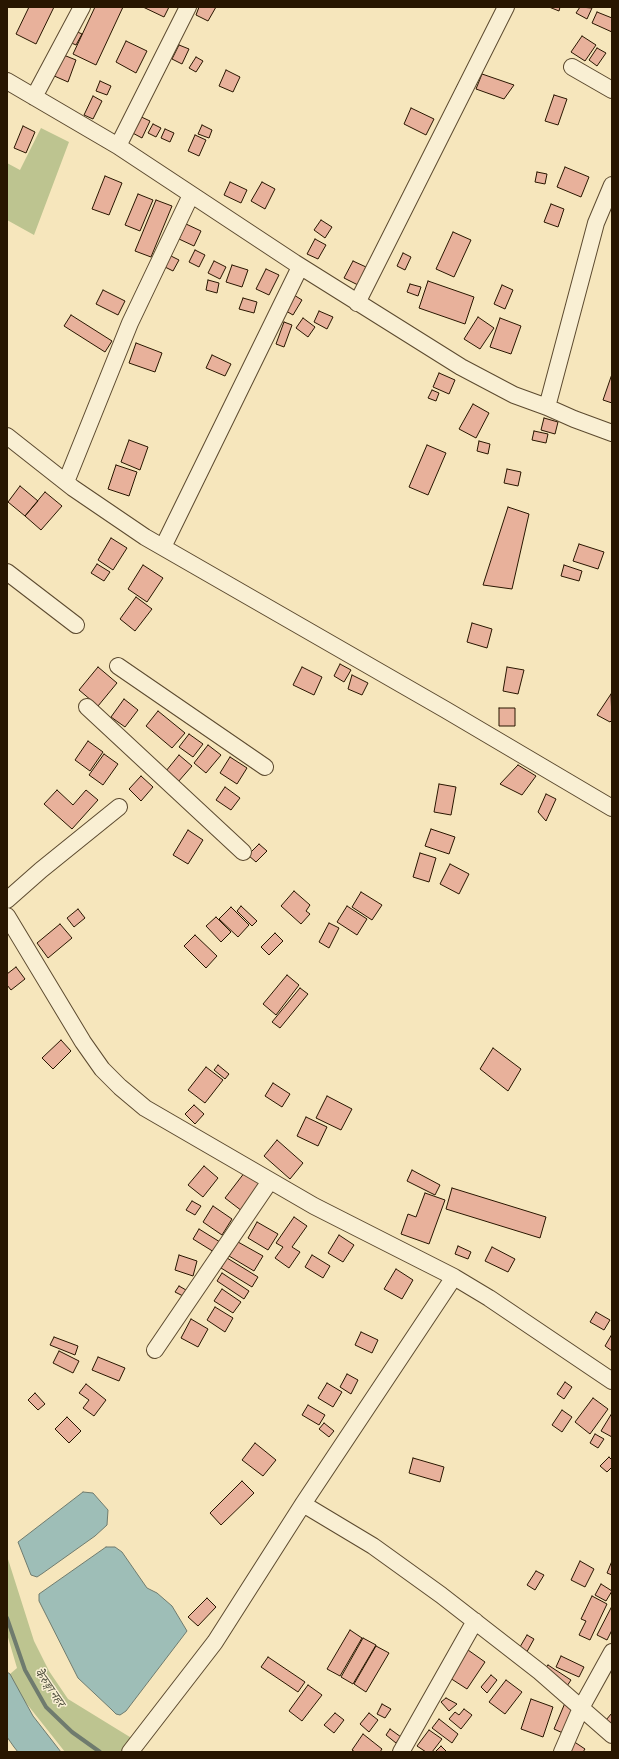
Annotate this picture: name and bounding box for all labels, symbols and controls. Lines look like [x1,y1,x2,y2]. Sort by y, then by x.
water label: केेरुङ्गा नहर [31,1666,67,1710]

